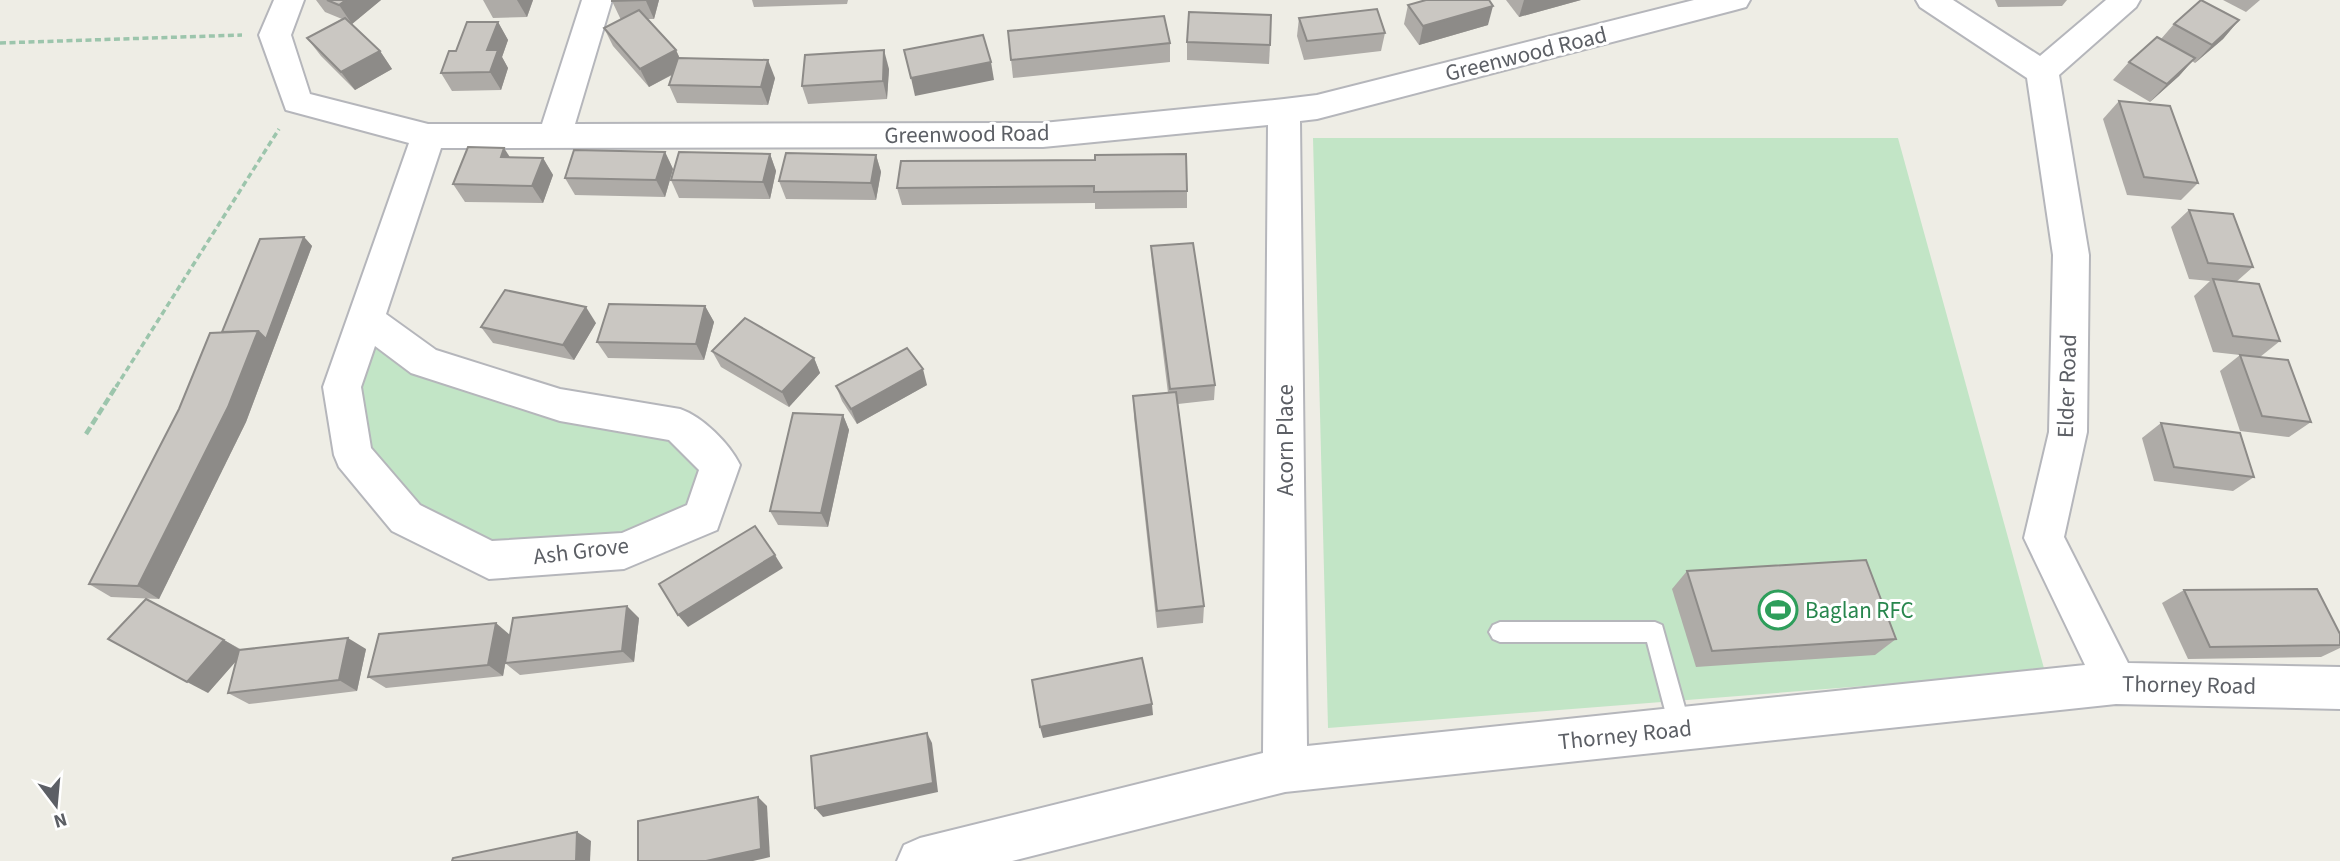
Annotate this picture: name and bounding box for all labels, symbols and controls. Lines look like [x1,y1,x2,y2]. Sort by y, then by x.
street label: Greenwood Road [1442,18,1610,90]
street label: Greenwood Road [884,116,1050,152]
street label: Elder Road [2049,333,2085,439]
street label: Acorn Place [1269,384,1302,496]
street label: Ash Grove [531,529,631,573]
sports icon: Baglan RFC [1757,589,1799,631]
place label: Baglan RFC [1805,594,1914,627]
street label: Thorney Road [2122,667,2256,703]
street label: Thorney Road [1557,712,1693,758]
north arrow [21,770,91,840]
text: N [50,805,70,835]

